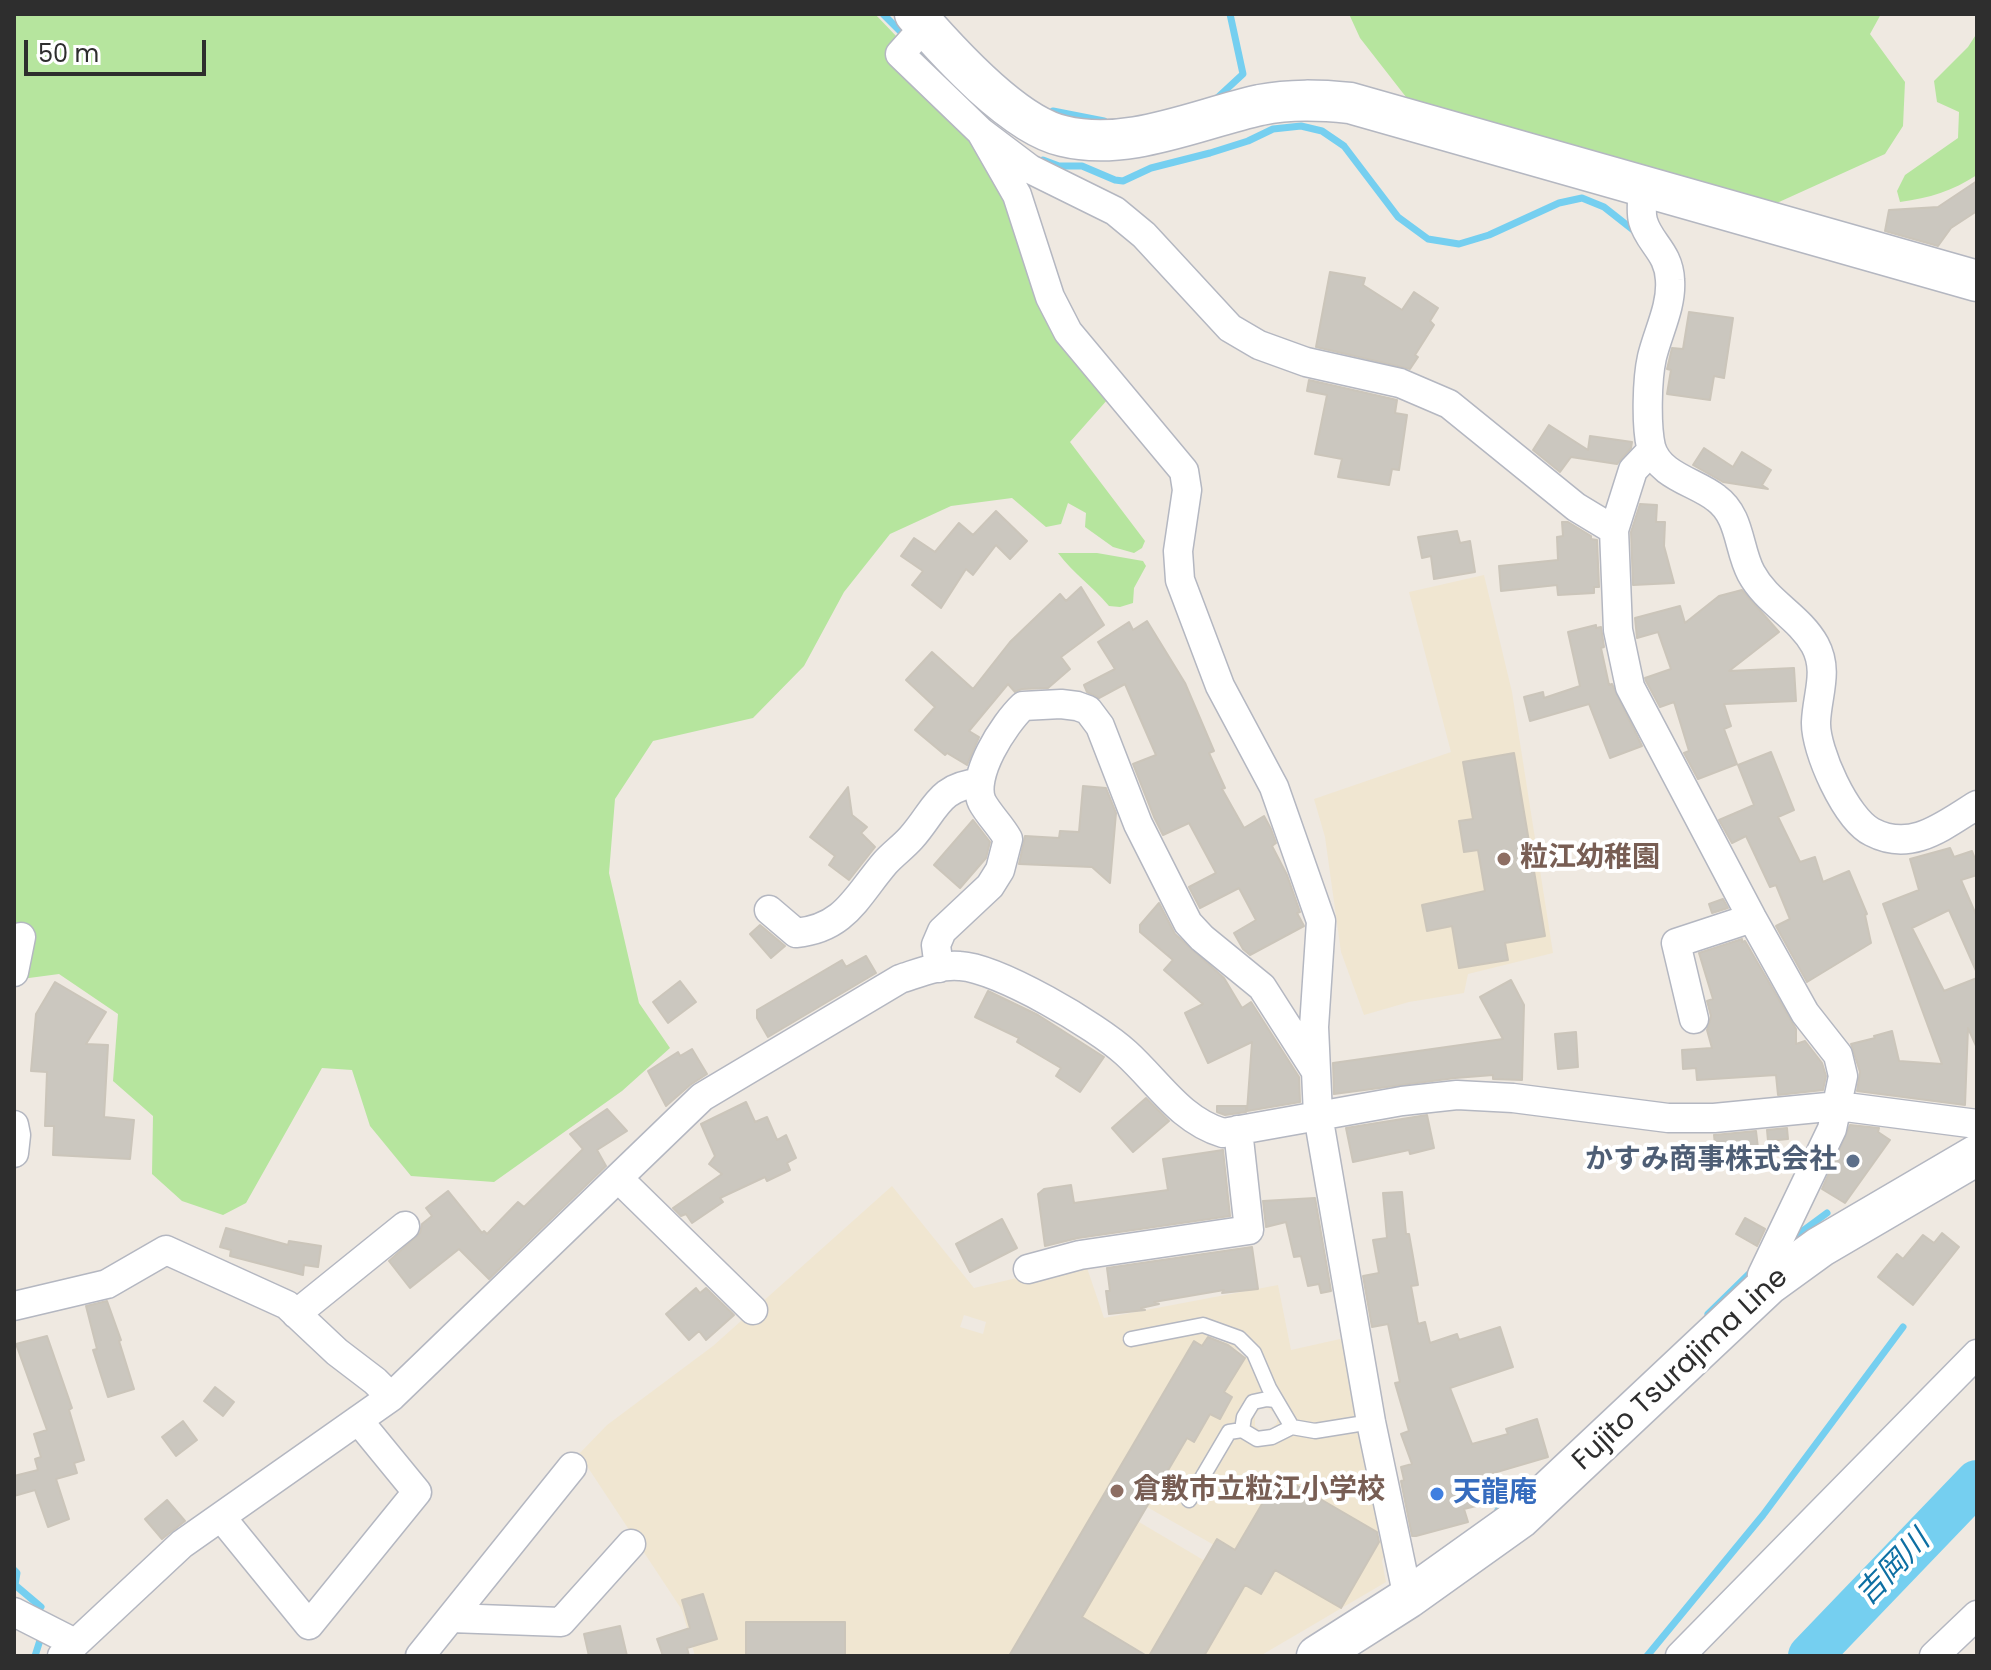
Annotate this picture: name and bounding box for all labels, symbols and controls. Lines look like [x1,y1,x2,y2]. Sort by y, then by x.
scale bar [28,24,210,74]
text: 50 m [38,37,99,70]
place label: 粒江幼稚園 [1520,842,1660,876]
marker: 粒江幼稚園 [1495,850,1513,868]
place label: かすみ商事株式会社 [1585,1144,1837,1178]
marker: かすみ商事株式会社 [1844,1152,1862,1170]
street label: Fujito Tsurajima Line [1566,1262,1796,1478]
place label: 倉敷市立粒江小学校 [1133,1474,1385,1508]
place label: 天龍庵 [1453,1477,1537,1511]
marker: 倉敷市立粒江小学校 [1108,1482,1126,1500]
marker: 天龍庵 [1428,1485,1446,1503]
water label: 吉岡川 [1850,1524,1938,1614]

